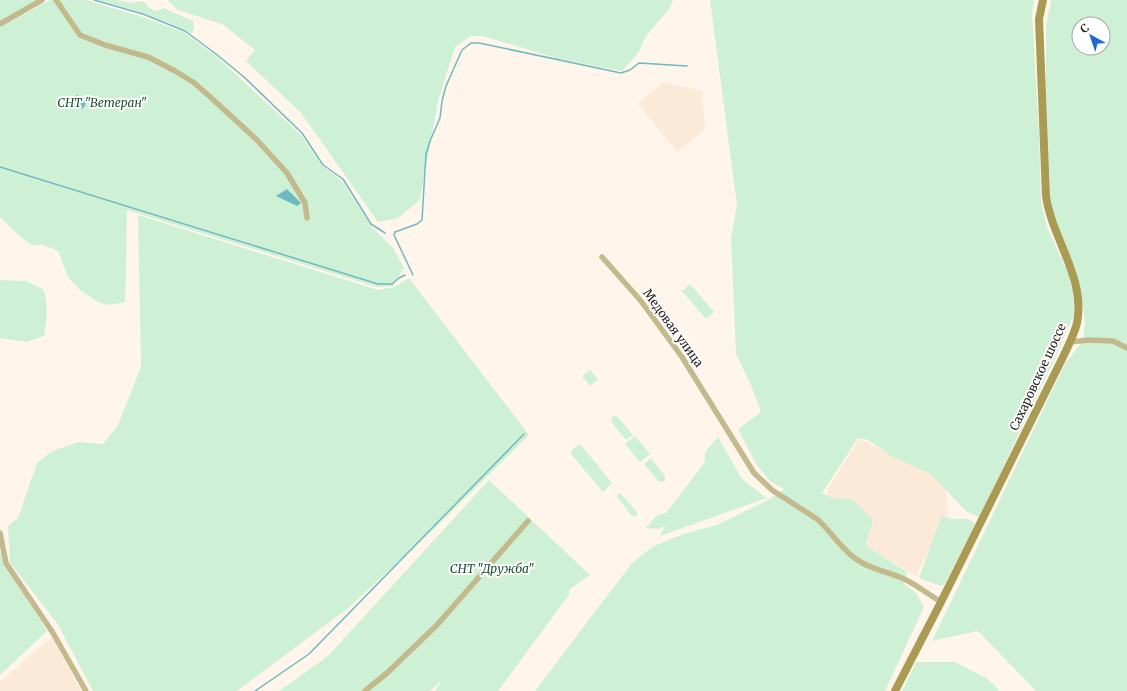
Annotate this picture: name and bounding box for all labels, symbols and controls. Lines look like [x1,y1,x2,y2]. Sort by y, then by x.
north arrow [1071,16,1111,56]
text: С [1077,21,1092,36]
park label: СНТ "Ветеран" [57,95,147,110]
street label: Медовая улица [640,286,707,370]
street label: Сахаровское шоссе [1006,321,1069,433]
park label: СНТ "Дружба" [450,561,534,576]

